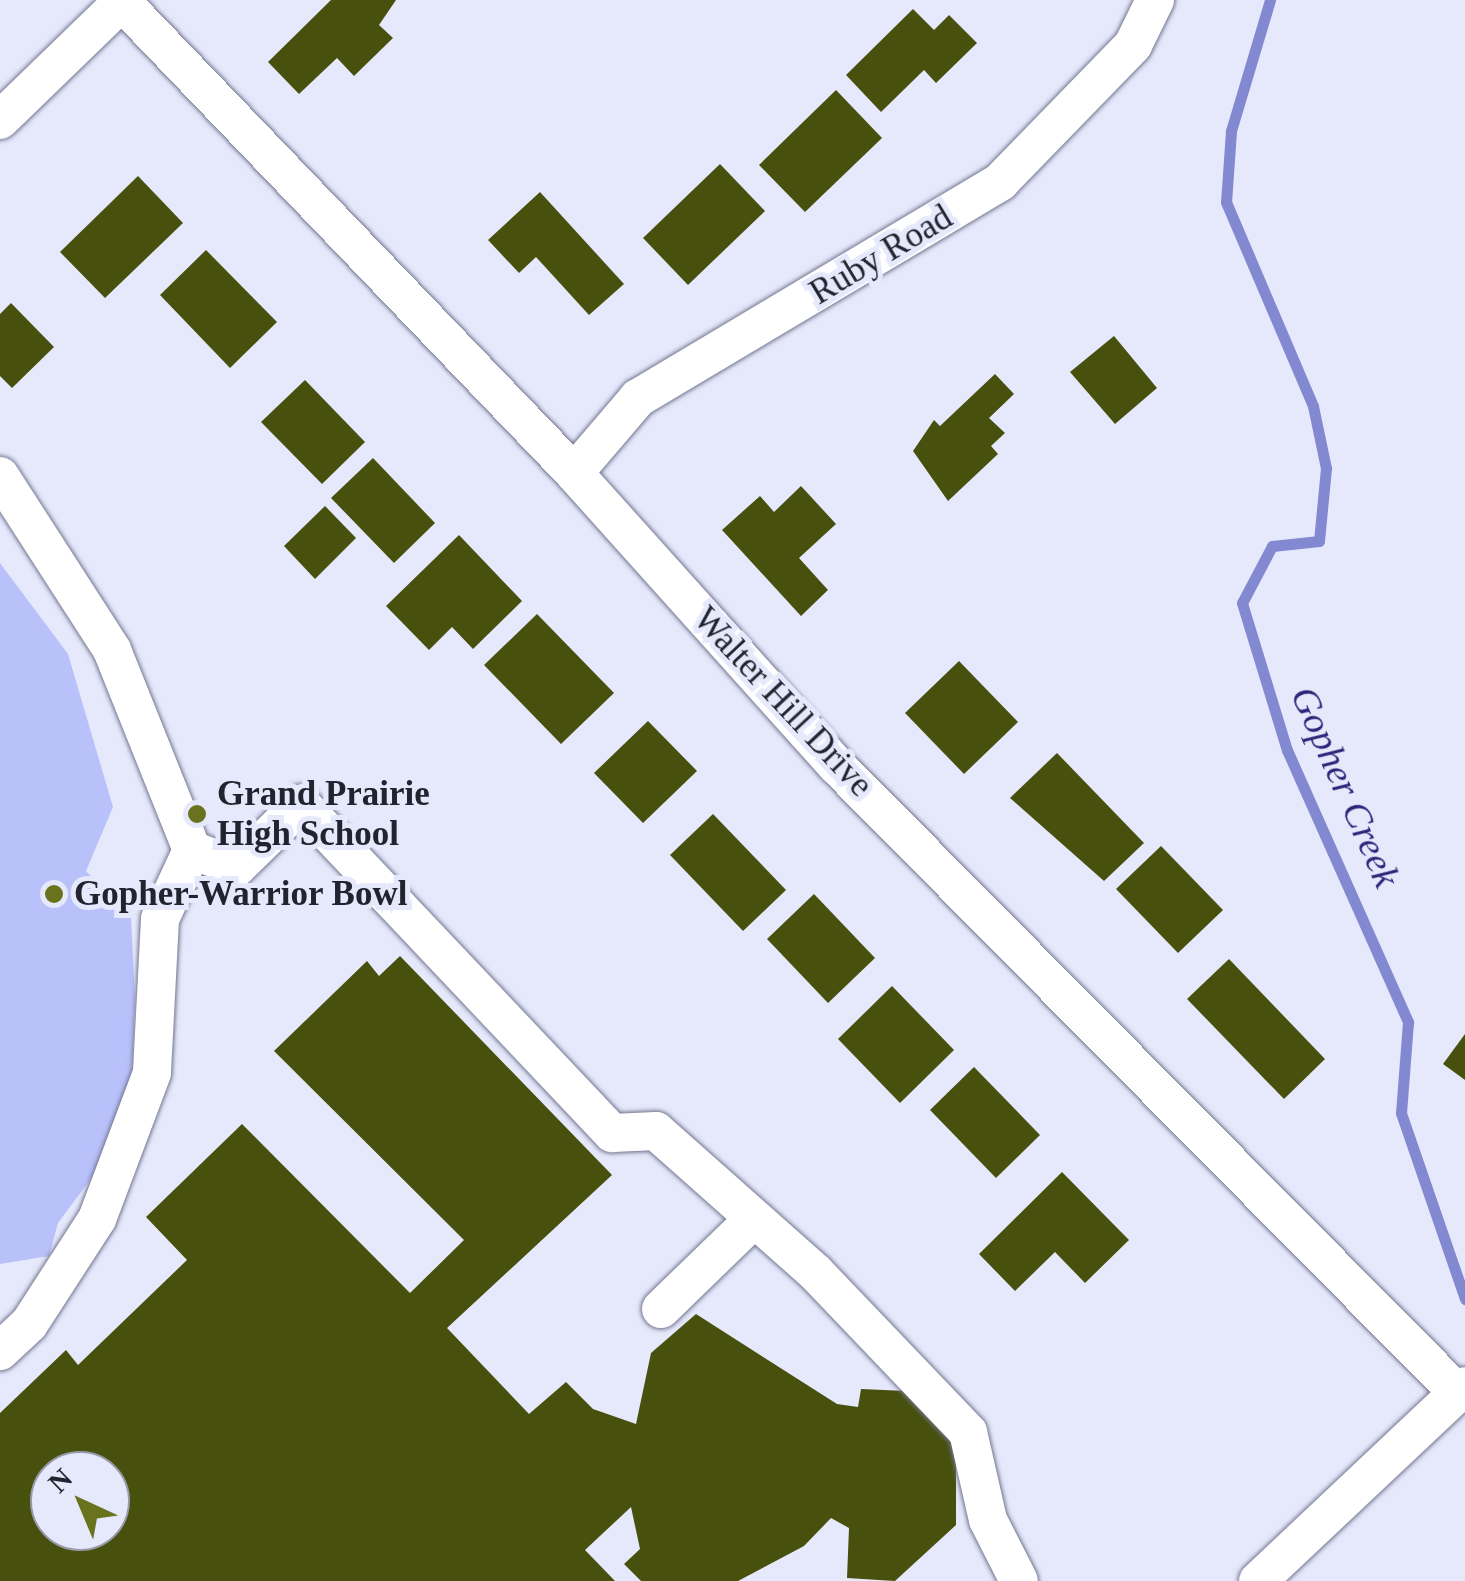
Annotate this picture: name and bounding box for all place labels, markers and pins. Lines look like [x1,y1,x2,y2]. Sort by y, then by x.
place label: Grand Prairie High School [217,773,430,855]
marker: Grand Prairie High School [186,803,208,825]
place label: Gopher-Warrior Bowl [74,873,408,915]
marker: Gopher-Warrior Bowl [43,883,65,905]

